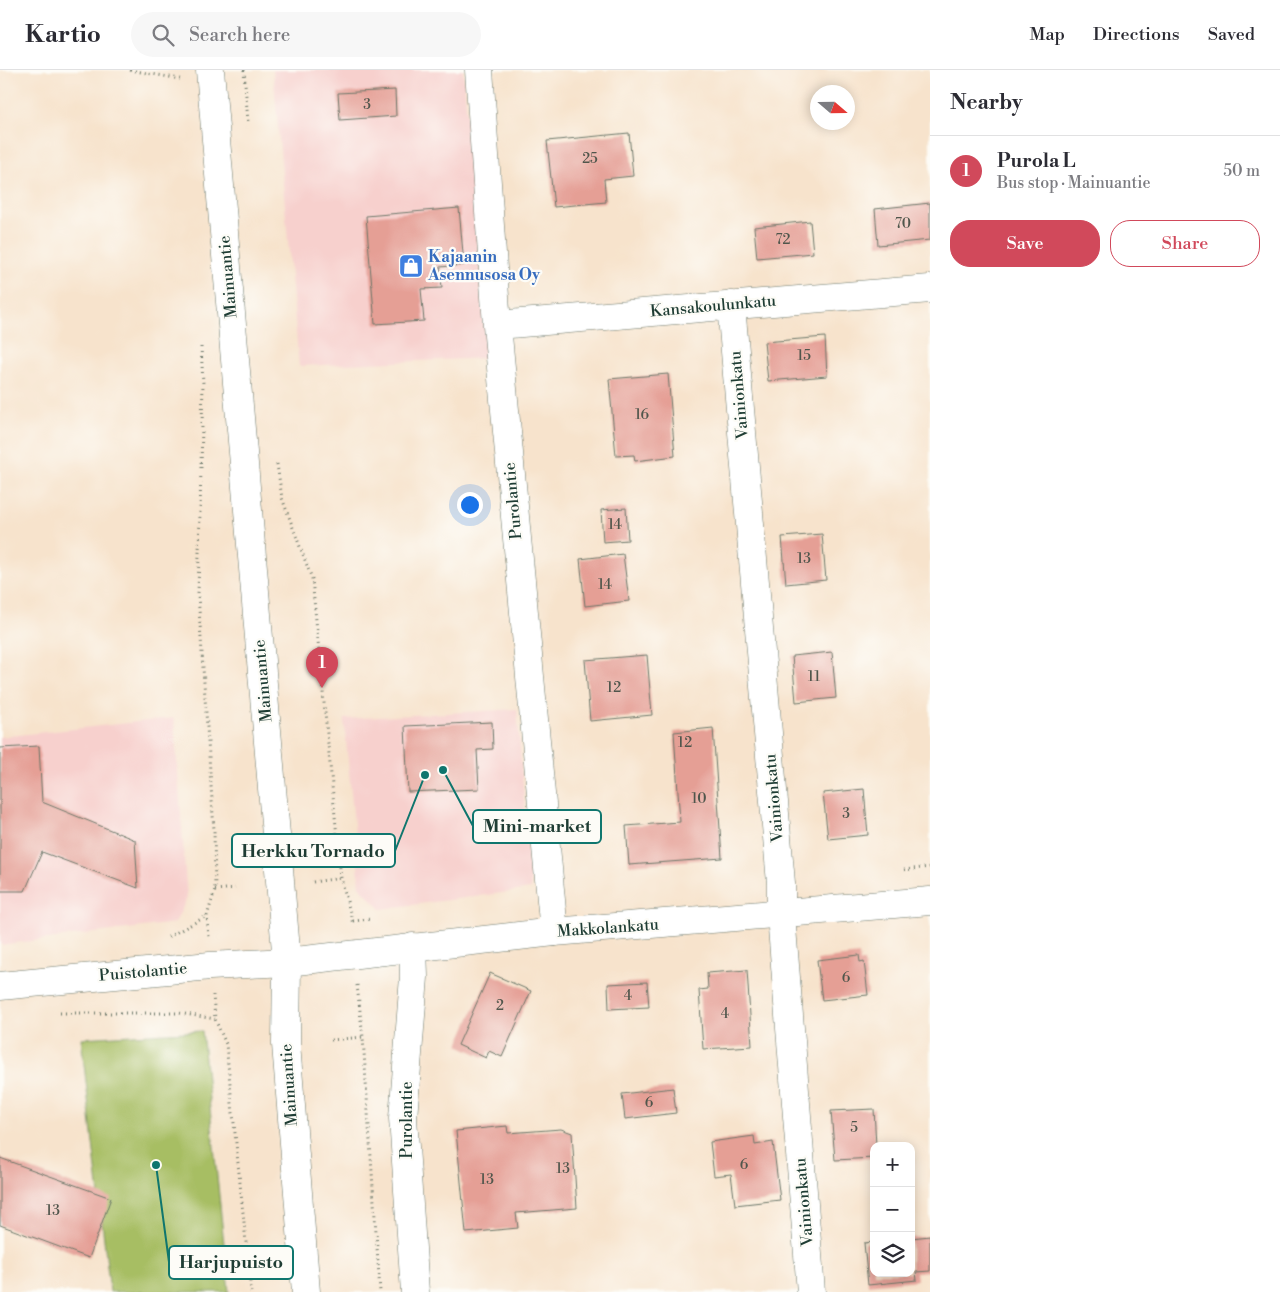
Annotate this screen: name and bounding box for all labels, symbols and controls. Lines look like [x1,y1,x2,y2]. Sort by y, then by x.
search box [131,12,481,57]
text: Kartio [25,20,101,50]
icon: search [149,21,177,49]
text: Search here [189,23,290,47]
text: Map [1029,23,1065,46]
text: Directions [1093,23,1180,46]
text: Saved [1208,23,1255,46]
north arrow [810,85,855,130]
text: Nearby [950,90,1023,116]
house number: 3 [363,96,371,114]
text: Purola L [997,149,1075,173]
house number: 25 [582,150,598,168]
text: 1 [962,161,970,181]
text: 50 m [1223,161,1260,181]
text: Bus stop · Mainuantie [997,173,1151,193]
house number: 70 [895,215,911,233]
button: Save [950,220,1100,267]
button: Share [1110,220,1260,267]
house number: 72 [776,231,790,249]
street label: Mainuantie [214,235,242,319]
place label: Kajaanin Asennusosa Oy [427,247,541,285]
shop icon: Kajaanin Asennusosa Oy [398,253,424,279]
street label: Kansakoulunkatu [649,291,777,321]
house number: 15 [797,347,811,365]
street label: Vainionkatu [725,350,753,441]
house number: 16 [635,406,650,424]
street label: Purolantie [500,462,526,540]
your location [457,492,483,518]
house number: 14 [608,516,622,534]
house number: 13 [797,550,811,568]
house number: 14 [598,576,612,594]
street label: Mainuantie [249,639,277,723]
pin: 1 [306,647,338,688]
house number: 11 [808,668,820,686]
house number: 12 [607,679,621,697]
house number: 12 [678,734,692,752]
street label: Vainionkatu [760,753,788,844]
house number: 10 [692,790,706,808]
house number: 3 [842,805,850,823]
callout: Mini-market [473,810,601,843]
text: Mini-market [483,815,592,838]
callout: Herkku Tornado [232,834,395,867]
text: Herkku Tornado [241,840,385,863]
street label: Makkolankatu [556,914,660,942]
street label: Puistolantie [98,958,188,986]
house number: 6 [842,969,851,987]
house number: 4 [624,987,632,1005]
house number: 2 [496,997,504,1015]
house number: 4 [721,1005,729,1023]
street label: Mainuantie [276,1043,302,1127]
street label: Purolantie [397,1081,417,1159]
house number: 6 [645,1094,654,1112]
house number: 5 [850,1119,858,1137]
map controls [870,1142,915,1277]
button: + [870,1142,915,1187]
house number: 6 [740,1156,749,1174]
street label: Vainionkatu [790,1157,818,1248]
house number: 13 [556,1160,570,1178]
house number: 13 [480,1171,494,1189]
button: − [870,1187,915,1232]
house number: 13 [46,1202,60,1220]
button: layers [870,1232,915,1277]
callout: Harjupuisto [169,1246,293,1279]
text: Harjupuisto [179,1251,283,1274]

